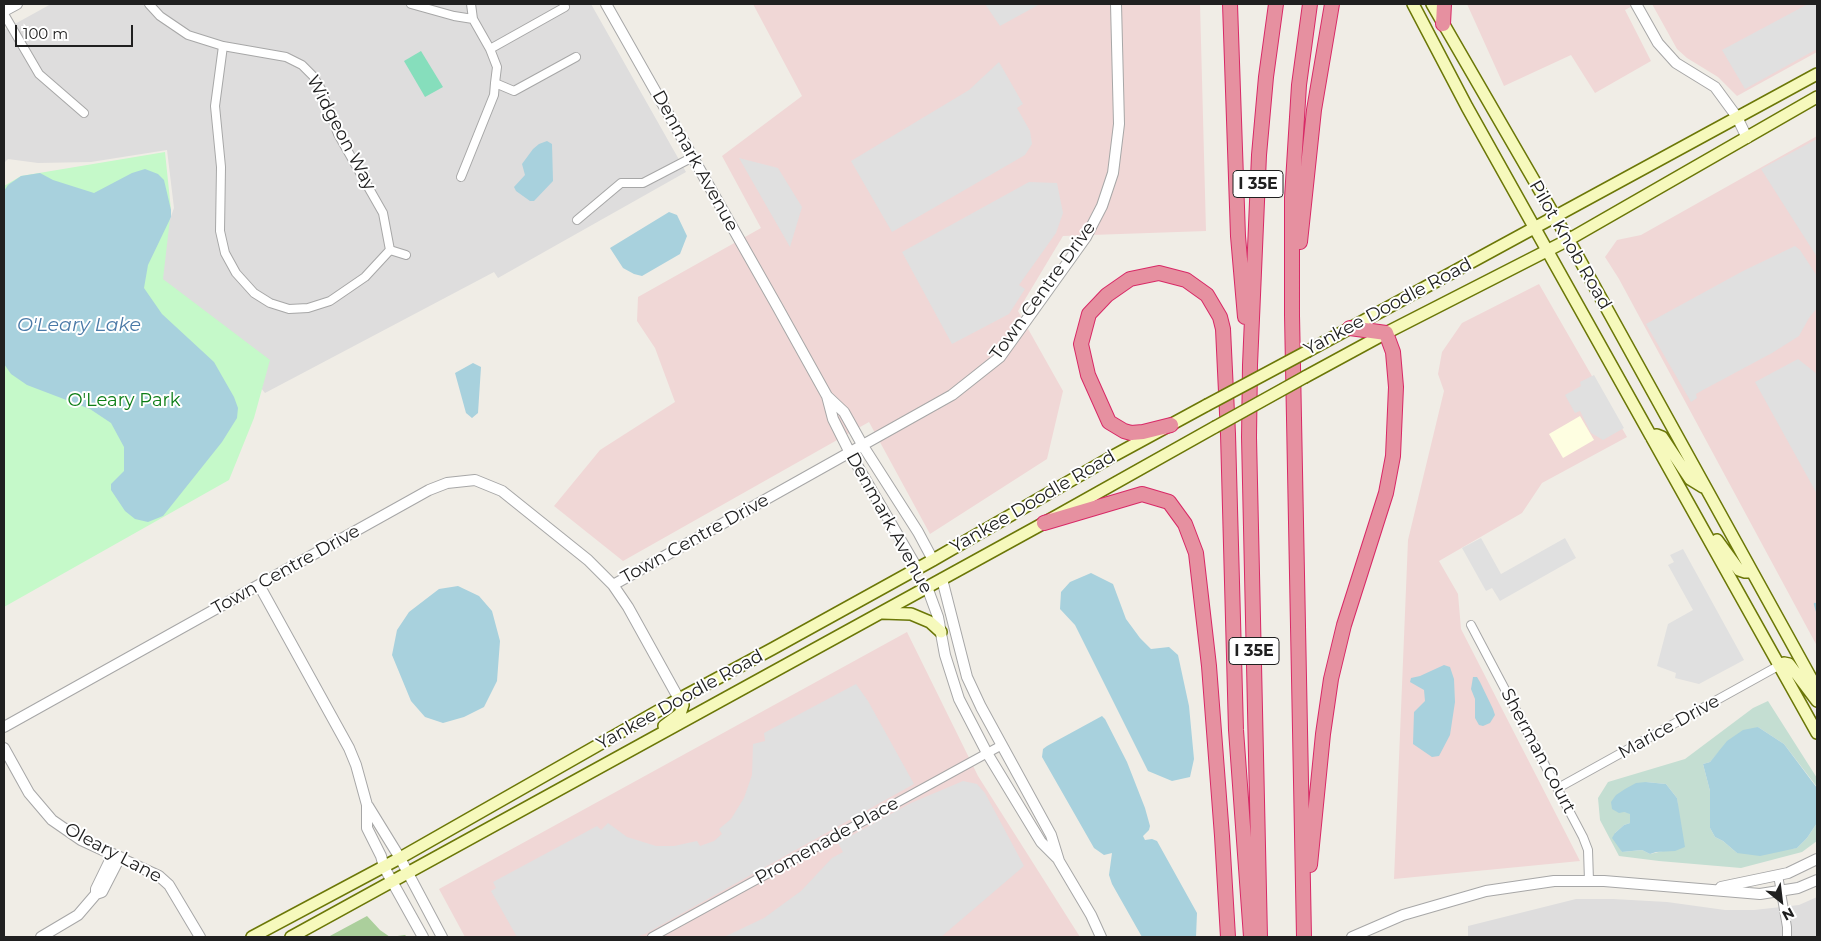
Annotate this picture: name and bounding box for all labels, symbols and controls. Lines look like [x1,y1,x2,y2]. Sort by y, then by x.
scale bar [18,15,135,47]
text: 100 m [23,24,68,43]
street label: Widgeon Way [302,72,380,194]
street label: Denmark Avenue [647,87,743,235]
road number: I 35E [1233,170,1283,198]
street label: Pilot Knob Road [1524,176,1616,314]
street label: Town Centre Drive [986,218,1100,364]
street label: Yankee Doodle Road [1300,254,1476,360]
water label: O'Leary Lake [17,314,141,336]
park label: O'Leary Park [68,390,180,412]
street label: Yankee Doodle Road [947,446,1119,558]
street label: Denmark Avenue [841,449,937,597]
street label: Town Centre Drive [617,489,773,589]
street label: Town Centre Drive [208,520,364,620]
road number: I 35E [1229,637,1279,664]
street label: Yankee Doodle Road [593,645,767,755]
street label: Sherman Court [1496,685,1580,817]
street label: Marice Drive [1615,690,1723,764]
street label: Promenade Place [752,793,902,889]
street label: Oleary Lane [61,818,165,888]
north arrow [1756,876,1806,926]
text: N [1779,904,1798,925]

